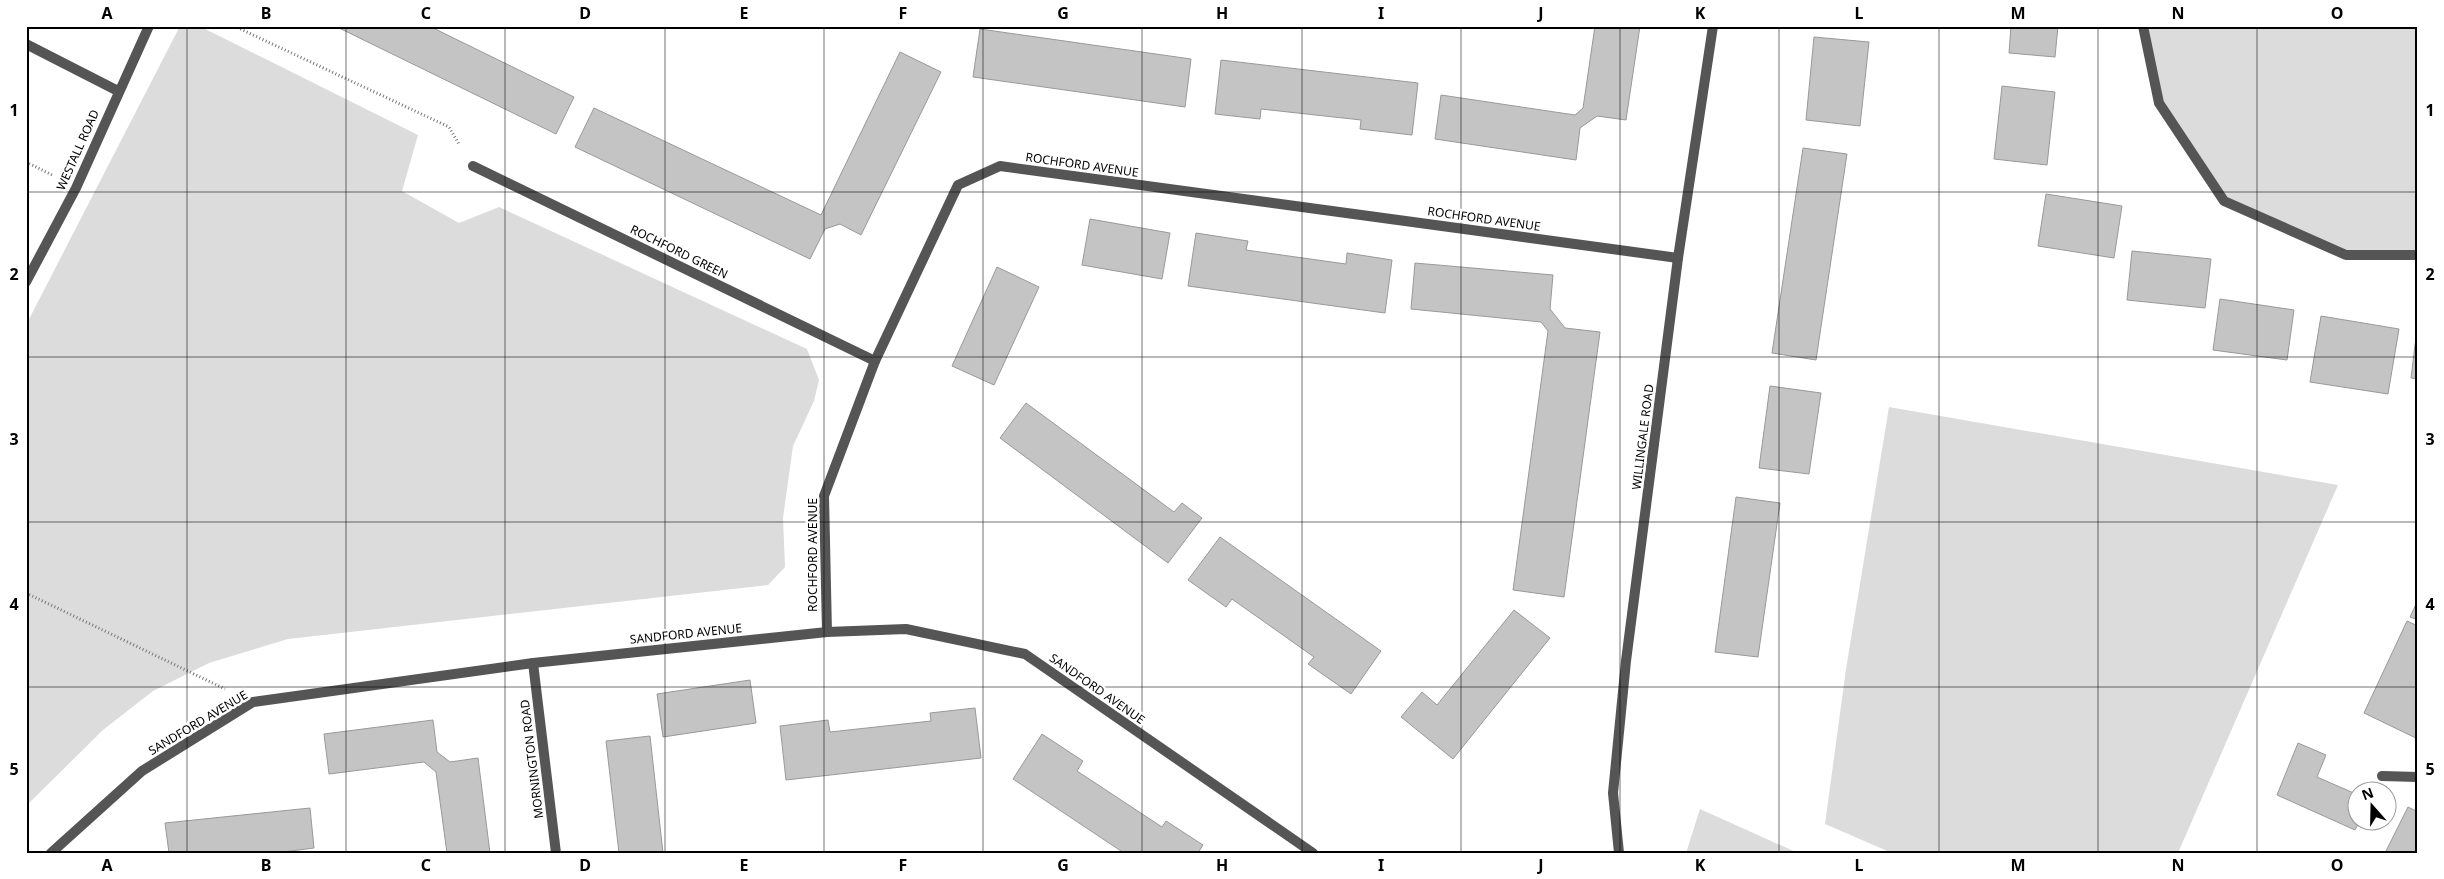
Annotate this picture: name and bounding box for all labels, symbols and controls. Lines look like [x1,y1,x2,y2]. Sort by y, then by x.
text: A [101,2,113,24]
text: B [261,2,271,24]
text: C [421,2,431,24]
text: D [579,2,591,24]
text: E [740,2,749,24]
text: F [899,2,907,24]
text: G [1057,2,1069,24]
text: H [1216,2,1228,24]
text: I [1378,2,1384,24]
text: J [1536,2,1544,24]
text: K [1695,2,1706,24]
text: L [1855,2,1864,24]
text: M [2010,2,2026,24]
text: N [2171,2,2185,24]
text: O [2331,2,2343,24]
text: 1 [9,99,19,121]
text: 1 [2425,99,2435,121]
street label: WESTALL ROAD [52,107,103,193]
street label: ROCHFORD AVENUE [1024,148,1140,181]
street label: ROCHFORD AVENUE [1426,202,1542,235]
street label: ROCHFORD GREEN [627,220,731,283]
text: 2 [9,263,19,285]
text: 2 [2425,263,2435,285]
street label: WILLINGALE ROAD [1628,383,1657,491]
text: 3 [9,428,19,450]
text: 3 [2425,428,2435,450]
street label: ROCHFORD AVENUE [804,498,821,612]
text: 4 [9,593,19,615]
text: 4 [2425,593,2435,615]
street label: SANDFORD AVENUE [629,619,743,648]
street label: SANDFORD AVENUE [1046,649,1148,728]
street label: SANDFORD AVENUE [145,686,250,759]
street label: MORNINGTON ROAD [516,698,547,820]
text: 5 [9,758,19,780]
text: 5 [2425,758,2435,780]
north arrow [2346,782,2396,832]
text: N [2359,782,2376,804]
text: A [101,854,113,876]
text: B [261,854,271,876]
text: C [421,854,431,876]
text: D [579,854,591,876]
text: E [740,854,749,876]
text: F [899,854,907,876]
text: G [1057,854,1069,876]
text: H [1216,854,1228,876]
text: I [1378,854,1384,876]
text: J [1536,854,1544,876]
text: K [1695,854,1706,876]
text: L [1855,854,1864,876]
text: M [2010,854,2026,876]
text: N [2171,854,2185,876]
text: O [2331,854,2343,876]

